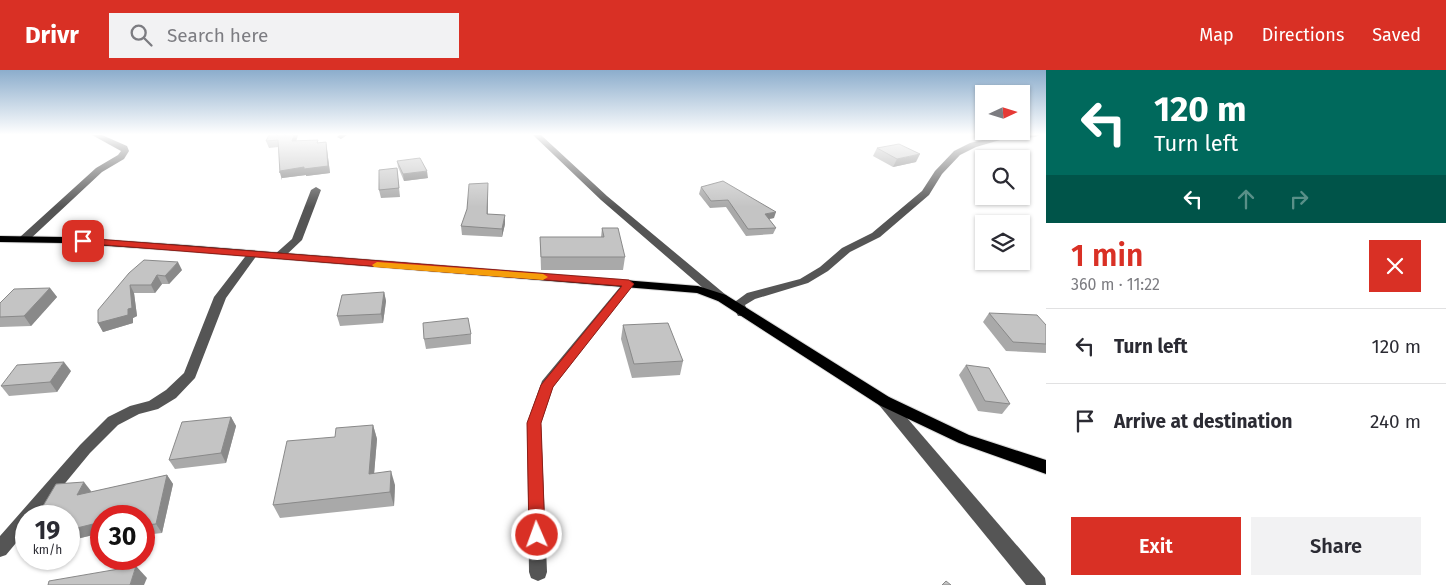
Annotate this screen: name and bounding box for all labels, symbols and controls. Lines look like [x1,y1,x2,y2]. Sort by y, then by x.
search box [109,13,459,58]
text: Drivr [25,21,79,49]
icon: search [127,21,155,49]
text: Search here [167,24,268,47]
text: Map [1199,24,1234,46]
text: Directions [1262,24,1344,46]
text: Saved [1372,24,1421,46]
north arrow [975,85,1030,140]
map controls [975,85,1030,270]
text: 120 m [1154,88,1247,130]
icon: left [1071,90,1136,155]
text: Turn left [1154,130,1238,157]
button: search [975,150,1030,205]
icon: left [1179,185,1207,213]
icon: ahead [1232,185,1260,213]
icon: right [1285,185,1313,213]
button: layers [975,215,1030,270]
pin [62,220,104,262]
icon: arrive [69,227,97,255]
text: 1 min [1071,238,1143,274]
button: close [1369,240,1421,292]
text: 360 m · 11:22 [1071,275,1160,294]
icon: left [1071,332,1099,360]
text: Turn left [1114,335,1188,358]
text: 120 m [1371,335,1421,358]
icon: arrive [1071,407,1099,435]
text: Arrive at destination [1114,410,1293,433]
text: 240 m [1370,410,1421,433]
speed limit sign: 30 [90,505,155,570]
position arrow [510,508,562,560]
text: 19 [35,516,60,546]
button: Exit [1071,517,1241,575]
button: Share [1251,517,1421,575]
text: km/h [33,543,62,557]

